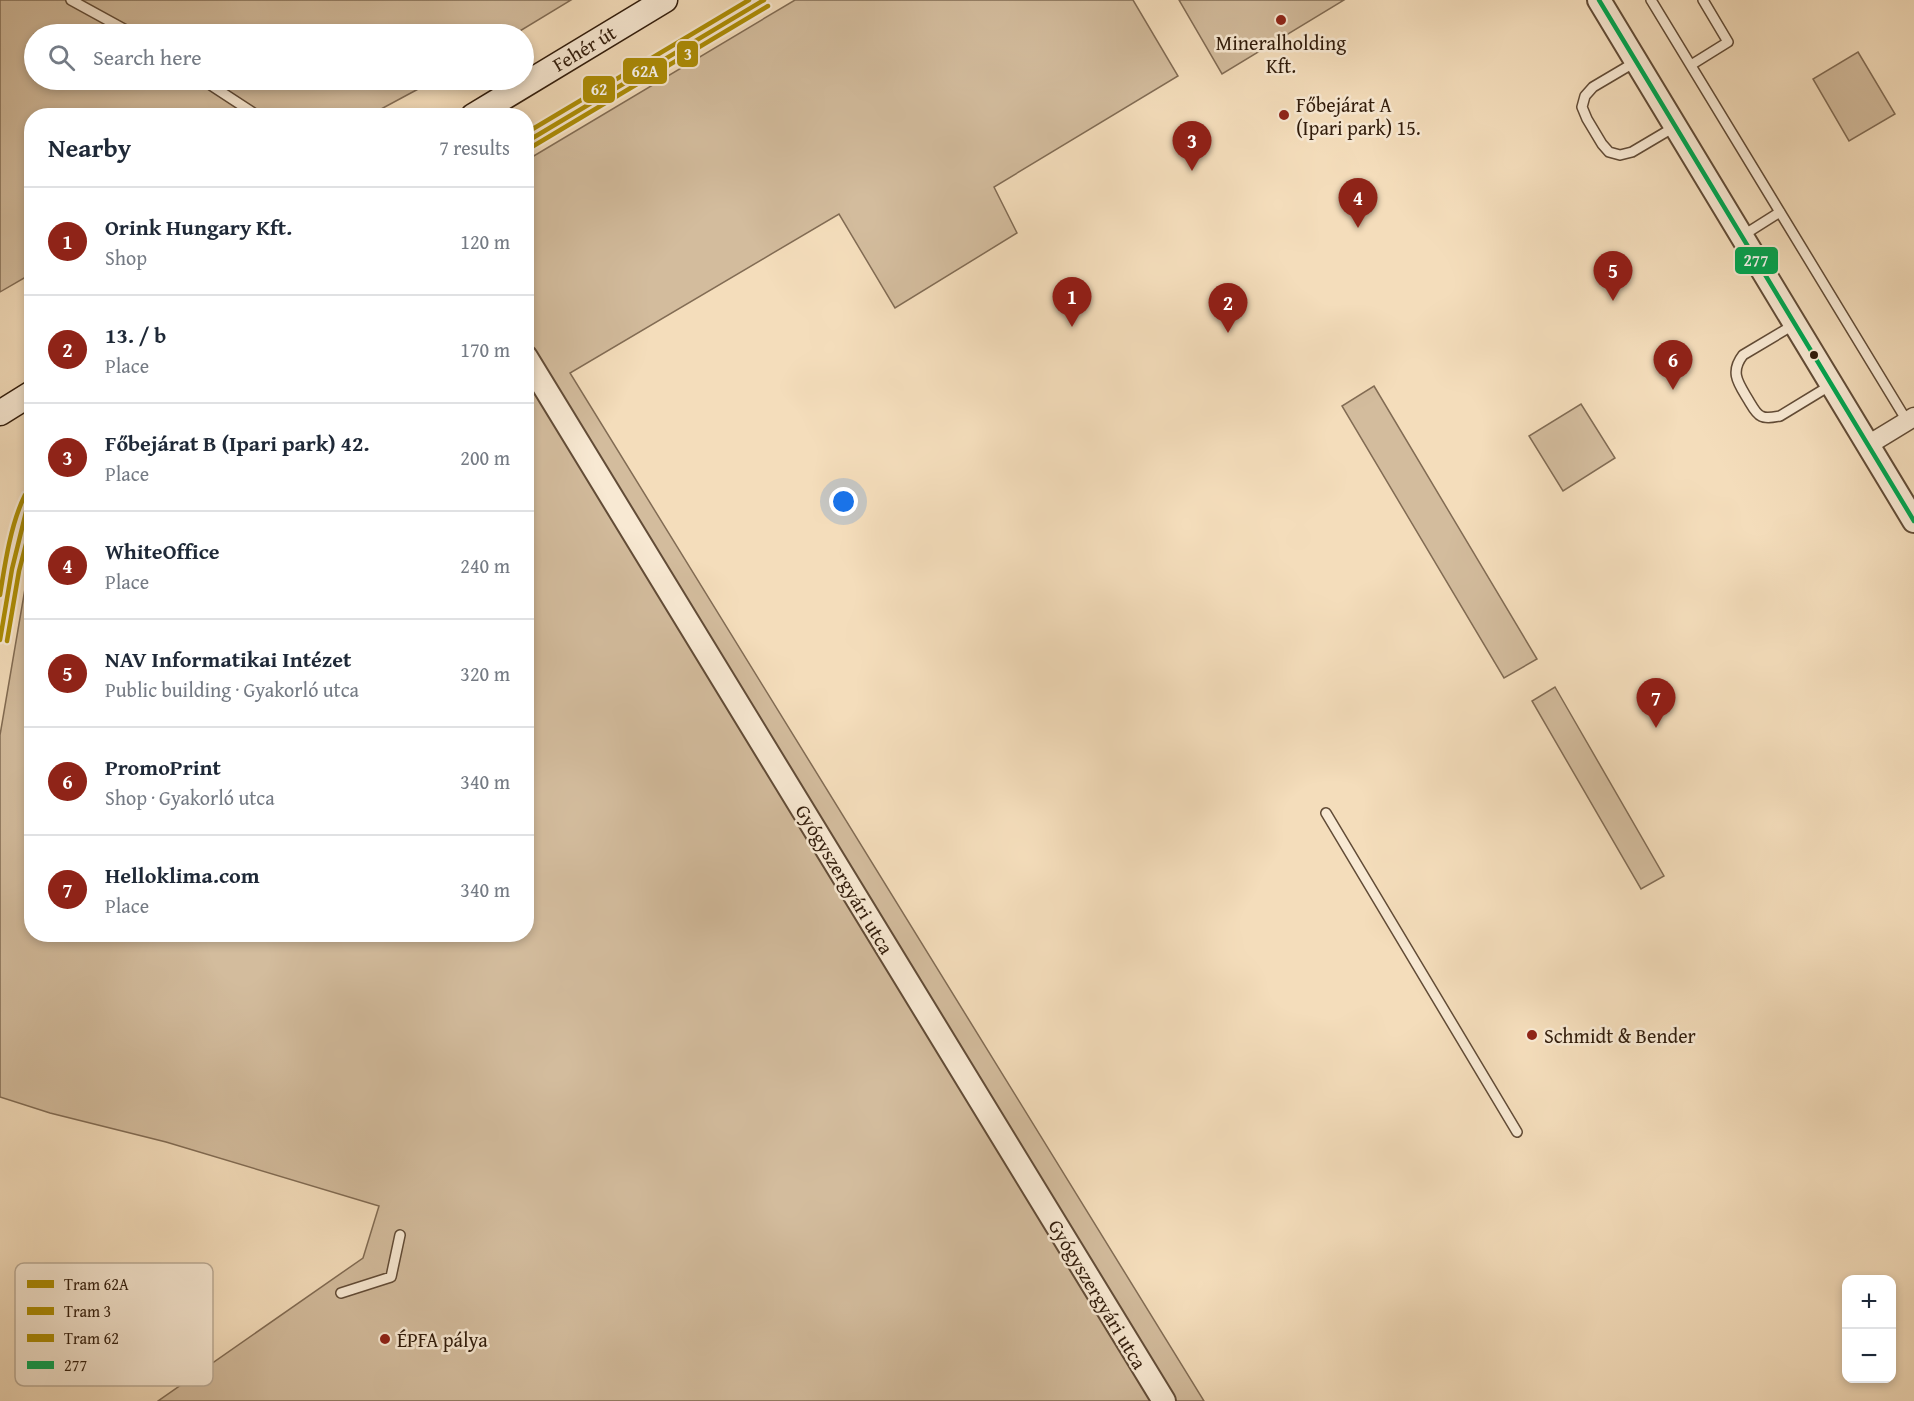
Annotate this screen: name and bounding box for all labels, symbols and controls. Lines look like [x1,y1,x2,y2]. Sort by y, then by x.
marker: Mineralholding Kft. [1274,13,1288,27]
street label: Fehér út [547,18,621,78]
search box [24,24,534,90]
place label: Mineralholding Kft. [1216,28,1346,80]
line badge: 3 [676,40,699,68]
icon: search [45,41,78,74]
text: Search here [93,41,202,73]
text: 3 [684,42,692,66]
line badge: 62A [622,57,668,85]
text: 62A [632,59,659,83]
line badge: 62 [582,75,616,104]
text: 62 [591,77,607,101]
place label: Főbejárat A (Ipari park) 15. [1296,90,1421,142]
marker: Főbejárat A (Ipari park) 15. [1277,108,1291,122]
pin: 3 [1172,122,1212,171]
text: Nearby [48,128,131,167]
text: 7 results [439,133,510,162]
pin: 4 [1338,178,1378,228]
text: Orink Hungary Kft. [105,211,292,243]
text: 1 [62,227,73,256]
text: 120 m [460,227,510,256]
text: Shop [105,243,147,272]
line badge: 277 [1734,246,1779,275]
text: 277 [1744,248,1768,272]
pin: 5 [1594,252,1632,301]
pin: 1 [1052,278,1092,327]
pin: 2 [1208,284,1248,333]
text: 13. / b [105,319,166,351]
text: 2 [62,335,73,364]
text: 170 m [460,335,510,364]
pin: 6 [1654,340,1692,390]
unlabelled marker [1808,349,1820,361]
text: Place [105,351,149,380]
text: Főbejárat B (Ipari park) 42. [105,427,370,459]
text: 3 [62,443,73,472]
text: 200 m [460,443,510,472]
text: Place [105,459,149,488]
your location [829,487,858,516]
text: WhiteOffice [105,535,220,567]
text: 4 [62,551,73,580]
text: 240 m [460,551,510,580]
text: Place [105,567,149,596]
text: NAV Informatikai Intézet [105,643,351,675]
text: 5 [62,659,73,688]
text: 320 m [460,659,510,688]
text: Public building · Gyakorló utca [105,675,359,704]
pin: 7 [1636,678,1676,728]
text: PromoPrint [105,751,221,783]
text: 6 [62,767,73,796]
text: 340 m [460,767,510,796]
text: Shop · Gyakorló utca [105,783,275,812]
street label: Gyógyszergyári utca [789,799,901,960]
text: Helloklima.com [105,859,260,891]
text: 7 [62,875,73,904]
text: 340 m [460,875,510,904]
text: Place [105,891,149,920]
place label: Schmidt & Bender [1544,1021,1696,1050]
marker: Schmidt & Bender [1525,1028,1539,1042]
street label: Gyógyszergyári utca [1042,1214,1154,1375]
legend [15,1263,213,1386]
text: Tram 62A [64,1272,129,1296]
map controls [1842,1275,1896,1383]
button: + [1842,1275,1896,1329]
text: Tram 3 [64,1299,111,1323]
place label: ÉPFA pálya [397,1325,488,1354]
text: Tram 62 [64,1326,119,1350]
button: − [1842,1329,1896,1383]
marker: ÉPFA pálya [378,1332,392,1346]
text: 277 [64,1353,87,1377]

